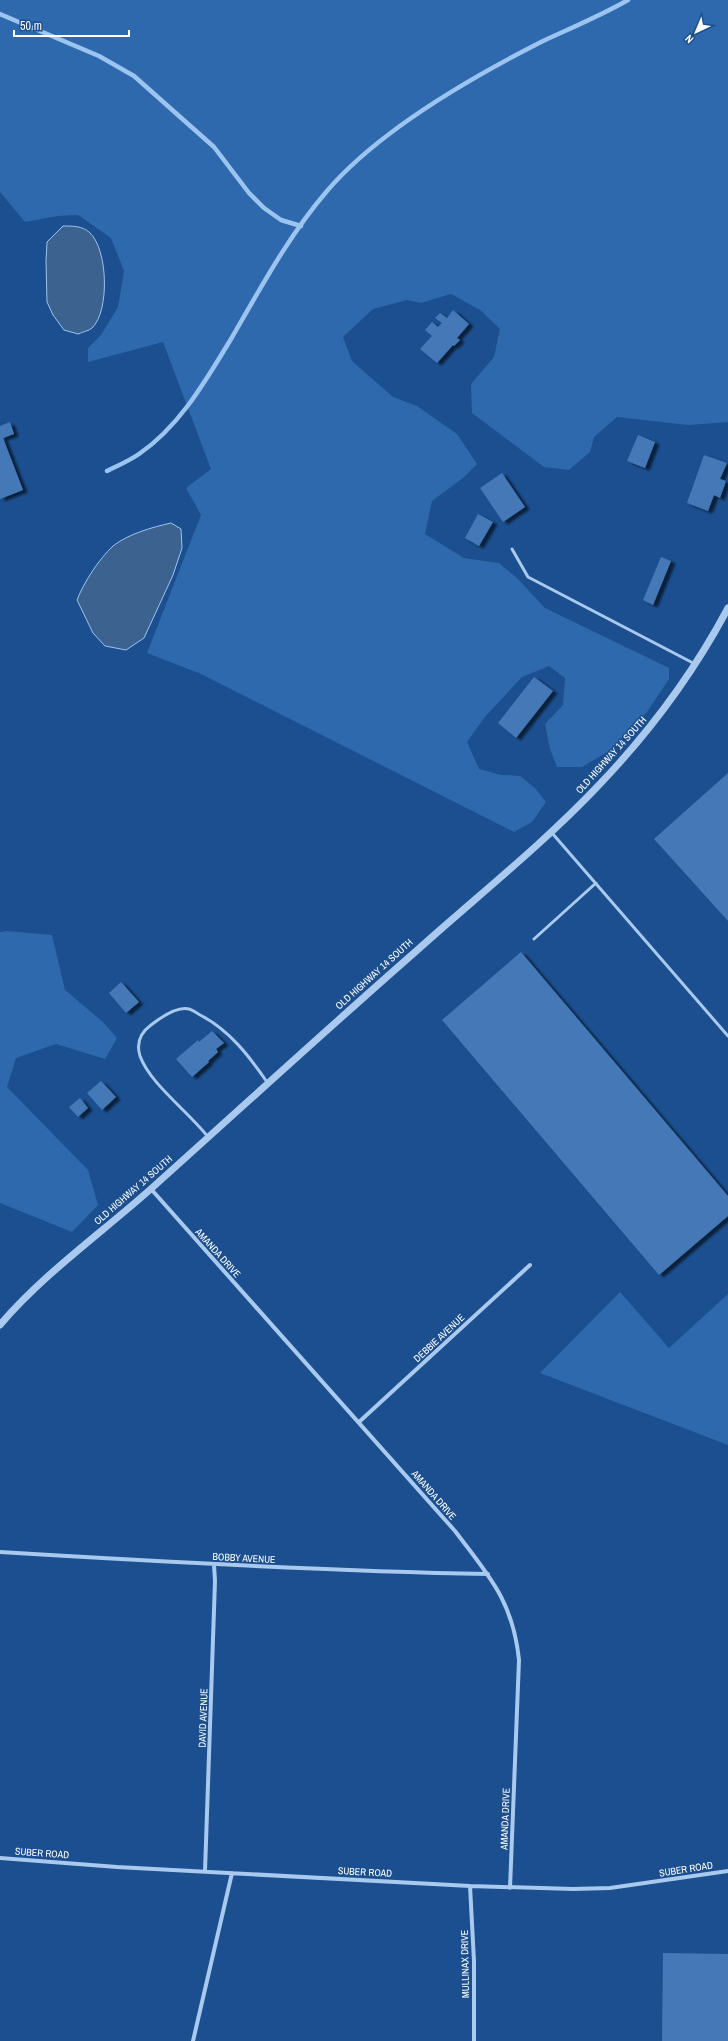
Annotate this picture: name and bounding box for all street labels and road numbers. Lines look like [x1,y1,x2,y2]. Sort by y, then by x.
street label: OLD HIGHWAY 14 SOUTH [573,714,649,796]
street label: OLD HIGHWAY 14 SOUTH [333,936,415,1012]
street label: OLD HIGHWAY 14 SOUTH [91,1152,175,1228]
street label: AMANDA DRIVE [192,1225,244,1280]
street label: DEBBIE AVENUE [411,1311,467,1365]
street label: AMANDA DRIVE [408,1467,459,1523]
street label: BOBBY AVENUE [212,1550,276,1566]
street label: DAVID AVENUE [195,1688,211,1748]
street label: AMANDA DRIVE [497,1788,513,1851]
street label: SUBER ROAD [14,1845,70,1861]
street label: SUBER ROAD [658,1858,714,1880]
street label: SUBER ROAD [338,1864,392,1880]
street label: MULLINAX DRIVE [458,1930,472,1998]

